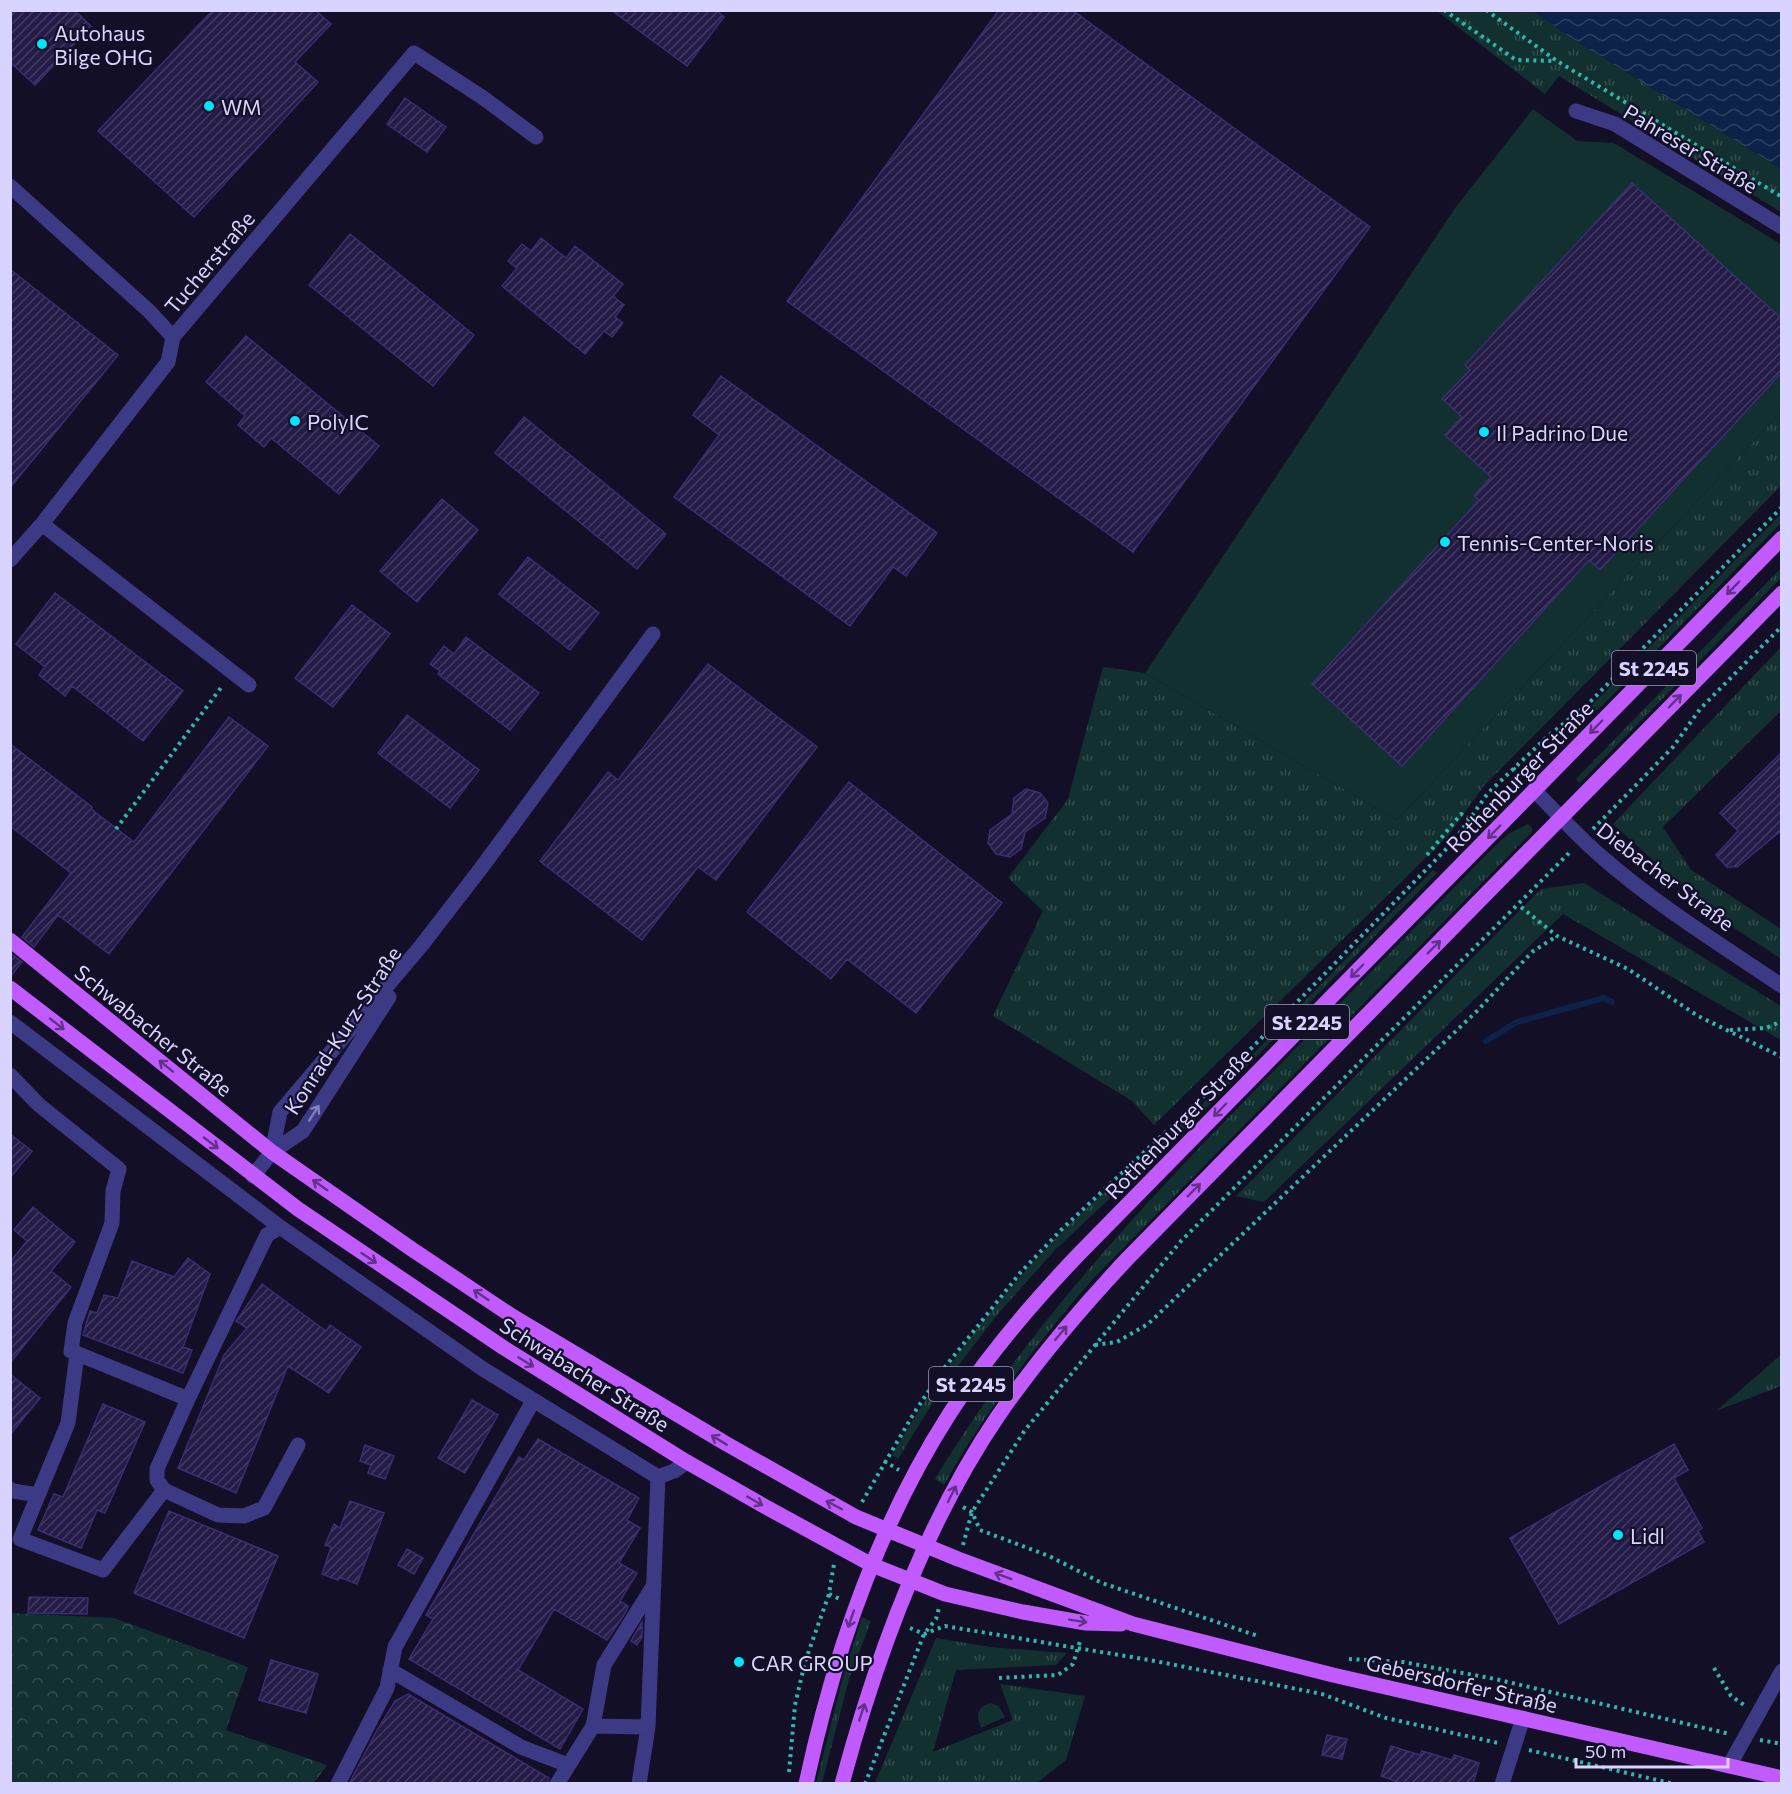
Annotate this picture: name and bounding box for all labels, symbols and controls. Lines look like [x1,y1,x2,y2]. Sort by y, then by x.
place label: Autohaus Bilge OHG [54,20,153,69]
marker: Autohaus Bilge OHG [35,37,49,51]
place label: WM [221,94,262,119]
street label: Pahreser Straße [1619,98,1763,198]
marker: WM [202,99,216,113]
street label: Tucherstraße [159,206,259,318]
place label: PolyIC [307,409,369,434]
marker: PolyIC [288,414,302,428]
place label: Il Padrino Due [1496,420,1628,445]
marker: Il Padrino Due [1477,425,1491,439]
place label: Tennis-Center-Noris [1457,530,1654,555]
marker: Tennis-Center-Noris [1438,535,1452,549]
one-way arrow [1725,581,1740,596]
road number: St 2245 [1612,651,1696,685]
one-way arrow [1668,693,1683,708]
street label: Rothenburger Straße [1440,695,1598,857]
one-way arrow [1589,720,1603,735]
street label: Diebacher Straße [1593,816,1739,936]
one-way arrow [1486,824,1501,839]
one-way arrow [1426,939,1441,954]
street label: Konrad-Kurz-Straße [278,941,406,1119]
street label: Schwabacher Straße [70,959,238,1101]
one-way arrow [1350,963,1364,978]
road number: St 2245 [1265,1005,1349,1039]
one-way arrow [48,1018,64,1031]
street label: Rothenburger Straße [1099,1042,1257,1204]
one-way arrow [158,1059,174,1072]
one-way arrow [1213,1102,1228,1117]
one-way arrow [309,1105,321,1122]
one-way arrow [203,1136,219,1149]
one-way arrow [312,1179,328,1191]
one-way arrow [1187,1183,1202,1198]
one-way arrow [360,1252,376,1264]
one-way arrow [473,1289,490,1301]
street label: Schwabacher Straße [496,1312,674,1436]
one-way arrow [1055,1325,1068,1341]
one-way arrow [517,1357,534,1369]
road number: St 2245 [929,1367,1013,1401]
one-way arrow [711,1433,728,1445]
one-way arrow [946,1486,958,1503]
one-way arrow [747,1496,764,1508]
one-way arrow [826,1499,843,1511]
place label: Lidl [1630,1523,1665,1548]
marker: Lidl [1611,1528,1625,1542]
one-way arrow [994,1570,1013,1581]
one-way arrow [844,1609,855,1628]
one-way arrow [1068,1616,1087,1627]
street label: Gebersdorfer Straße [1364,1649,1560,1717]
place label: CAR GROUP [751,1650,873,1675]
marker: CAR GROUP [732,1655,746,1669]
one-way arrow [857,1703,868,1722]
scale bar [1576,1731,1728,1769]
text: 50 m [1585,1740,1626,1762]

